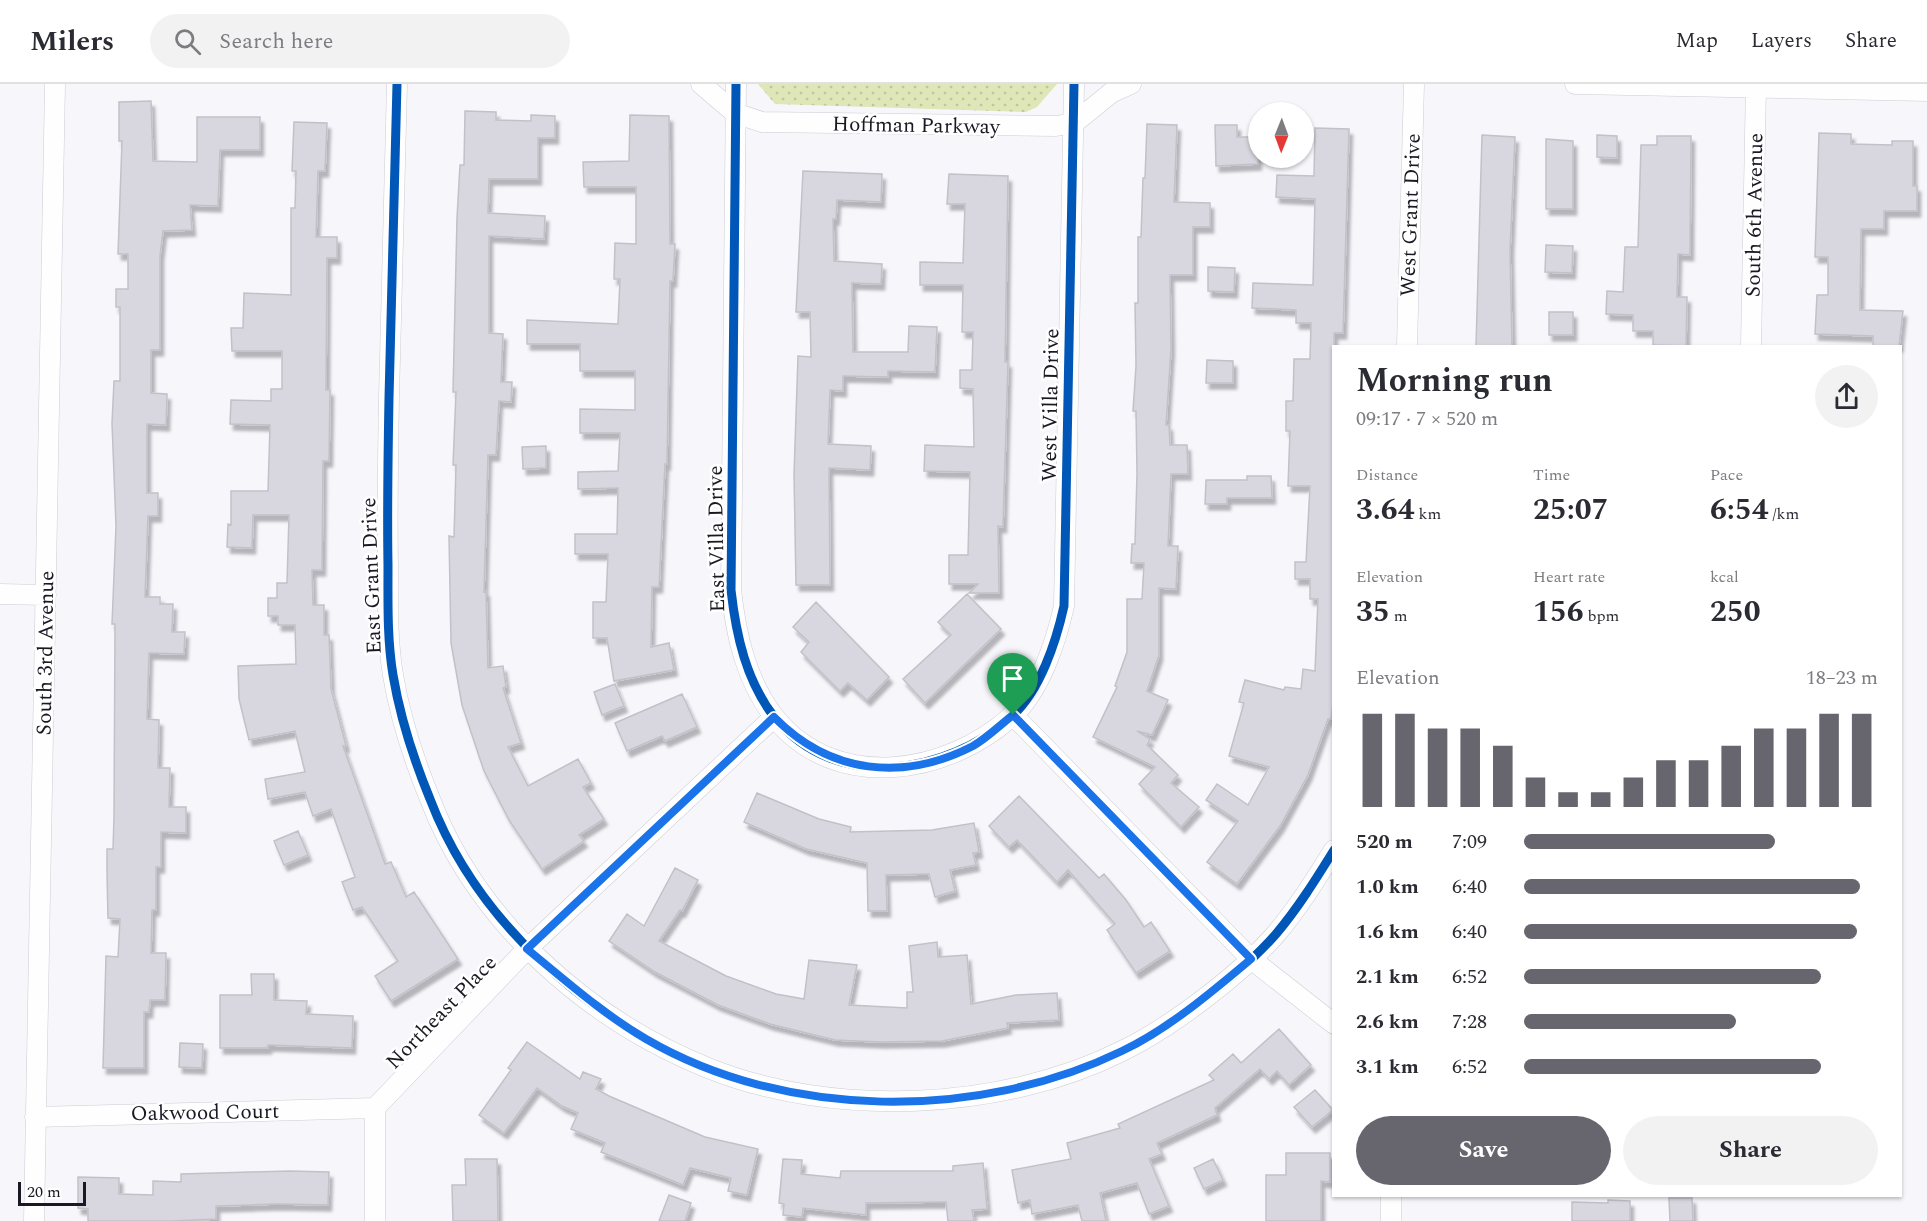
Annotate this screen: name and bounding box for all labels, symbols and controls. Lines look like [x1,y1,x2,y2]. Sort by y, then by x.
search box [150,14,570,68]
text: Milers [30,20,114,63]
icon: search [171,25,204,58]
text: Search here [219,25,333,58]
text: Map [1676,25,1718,57]
text: Layers [1751,25,1812,57]
text: Share [1845,25,1897,57]
north arrow [1248,102,1314,168]
map controls [1248,102,1314,168]
street label: Hoffman Parkway [832,109,1001,143]
street label: West Grant Drive [1392,133,1430,297]
street label: South 6th Avenue [1738,133,1772,297]
street label: West Villa Drive [1034,328,1068,482]
text: Morning run [1356,356,1553,406]
button: share [1815,365,1878,428]
text: 09:17 · 7 × 520 m [1356,404,1498,434]
text: Distance [1356,463,1418,487]
text: Time [1533,463,1570,487]
text: Pace [1710,463,1743,487]
street label: East Villa Drive [700,465,734,613]
text: 3.64 [1356,487,1415,533]
text: 25:07 [1533,487,1608,533]
text: 6:54 [1710,487,1769,533]
street label: East Grant Drive [353,497,391,655]
text: km [1415,502,1441,526]
text: /km [1769,502,1799,526]
text: Elevation [1356,565,1423,589]
text: Heart rate [1533,565,1605,589]
text: kcal [1710,565,1739,589]
street label: South 3rd Avenue [29,570,63,736]
text: 35 [1356,589,1390,635]
text: 156 [1533,589,1584,635]
text: 250 [1710,589,1761,635]
text: m [1390,604,1407,628]
text: bpm [1584,604,1619,628]
pin [987,653,1038,715]
icon: arrive [996,662,1029,695]
text: Elevation [1356,663,1440,693]
text: 18–23 m [1806,663,1878,693]
text: 520 m [1356,827,1413,857]
text: 7:09 [1452,827,1487,857]
text: 1.0 km [1356,872,1419,902]
text: 6:40 [1452,872,1487,902]
text: 1.6 km [1356,917,1419,947]
text: 6:40 [1452,917,1487,947]
street label: Northeast Place [379,948,505,1077]
text: 2.1 km [1356,962,1419,992]
text: 6:52 [1452,962,1487,992]
text: 2.6 km [1356,1007,1419,1037]
text: 7:28 [1452,1007,1487,1037]
text: 3.1 km [1356,1052,1419,1082]
text: 6:52 [1452,1052,1487,1082]
street label: Oakwood Court [130,1096,280,1130]
button: Save [1356,1116,1611,1185]
button: Share [1623,1116,1878,1185]
scale bar [18,1179,86,1206]
text: 20 m [27,1180,61,1204]

